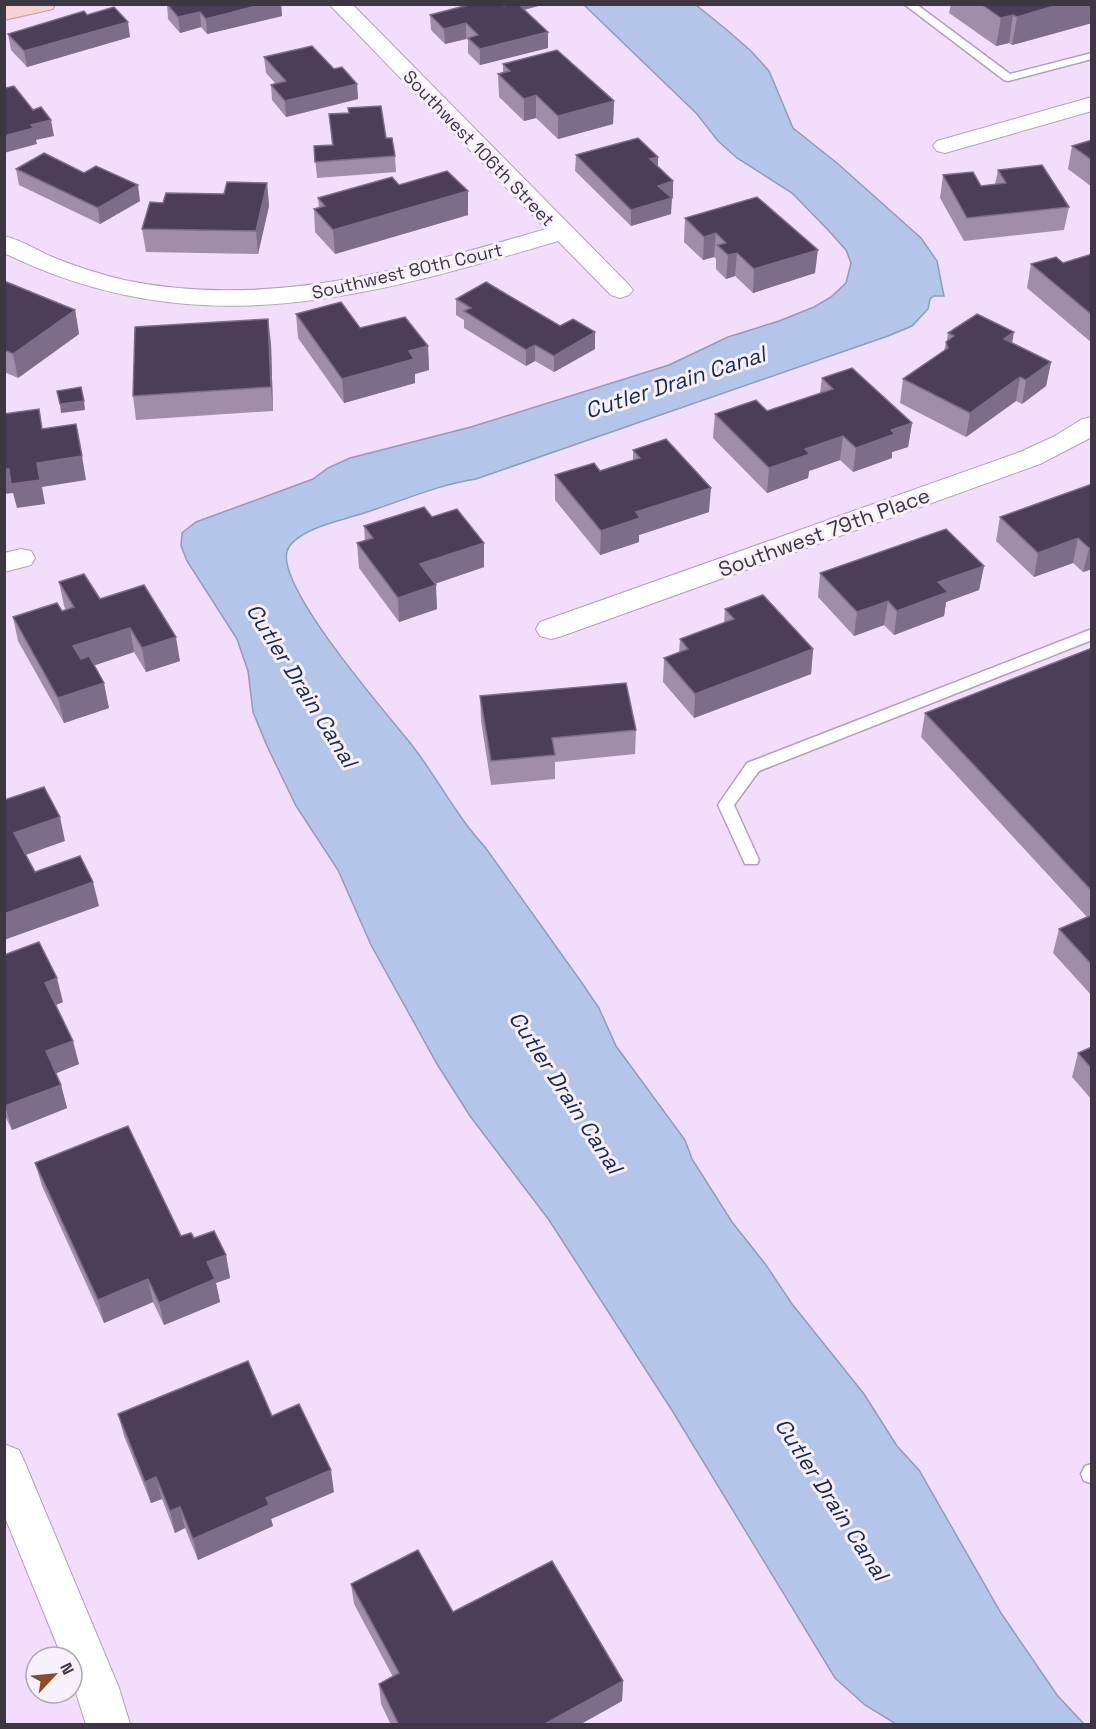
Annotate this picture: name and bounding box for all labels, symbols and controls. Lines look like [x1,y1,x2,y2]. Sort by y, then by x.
street label: Southwest 106th Street [398,65,560,231]
street label: Southwest 80th Court [309,238,505,304]
water label: Cutler Drain Canal [581,339,771,424]
street label: Southwest 79th Place [715,481,933,583]
water label: Cutler Drain Canal [240,598,365,774]
water label: Cutler Drain Canal [503,1006,630,1181]
water label: Cutler Drain Canal [769,1413,896,1588]
north arrow [24,1645,84,1705]
text: N [55,1659,79,1678]

